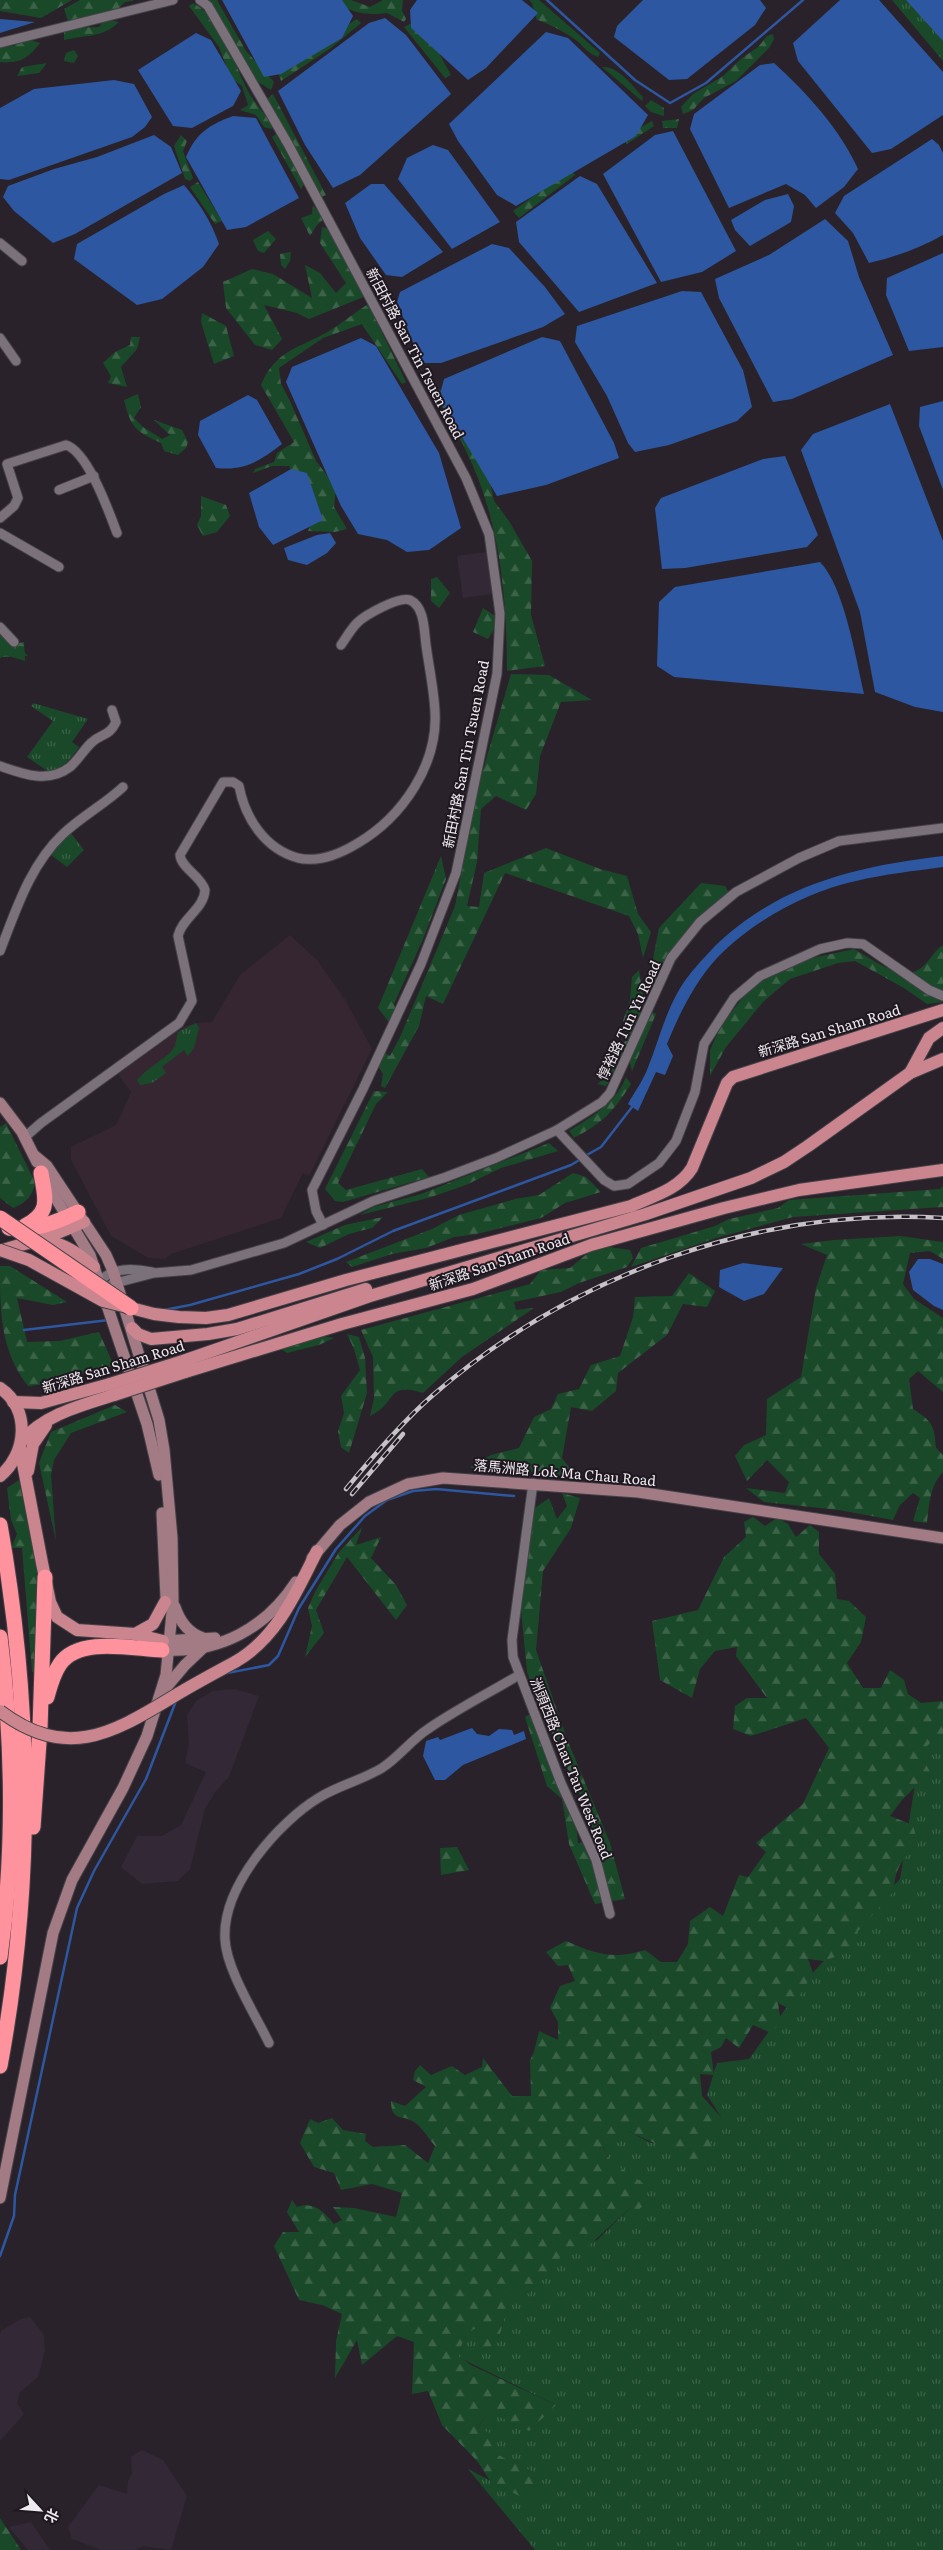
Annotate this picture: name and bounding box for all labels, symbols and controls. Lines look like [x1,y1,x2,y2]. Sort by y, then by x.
street label: 新田村路 San Tin Tsuen Road [362,264,470,443]
street label: 新田村路 San Tin Tsuen Road [437,658,493,850]
street label: 惇裕路 Tun Yu Road [591,956,665,1083]
street label: 新深路 San Sham Road [755,999,903,1061]
street label: 新深路 San Sham Road [426,1227,573,1295]
street label: 新深路 San Sham Road [39,1335,187,1397]
street label: 落馬洲路 Lok Ma Chau Road [473,1454,657,1490]
street label: 洲頭西路 Chau Tau West Road [526,1674,618,1862]
north arrow [15,2485,65,2535]
text: 北 [41,2505,65,2527]

